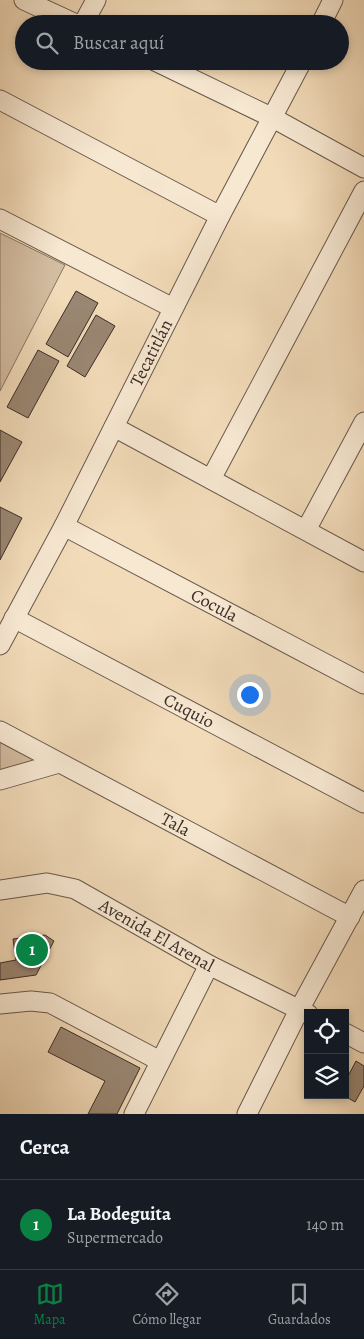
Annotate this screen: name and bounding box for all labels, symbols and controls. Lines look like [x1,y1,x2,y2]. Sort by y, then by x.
search box [15,15,349,70]
icon: search [33,29,61,57]
text: Buscar aquí [73,30,164,56]
street label: Tecatitlán [124,315,178,391]
street label: Cocula [187,583,243,628]
your location [237,682,263,708]
street label: Cuquio [160,687,219,734]
street label: Tala [157,807,195,842]
street label: Avenida El Arenal [94,893,219,978]
pin: 1 [16,931,48,969]
map controls [304,1009,349,1099]
button: locate [304,1009,349,1054]
button: layers [304,1054,349,1099]
text: Cerca [20,1133,70,1161]
text: La Bodeguita [67,1201,171,1227]
text: 1 [33,1214,39,1236]
text: 140 m [306,1214,344,1236]
text: Supermercado [67,1227,163,1249]
tab: Mapa [33,1280,66,1329]
tab: Cómo llegar [133,1280,201,1329]
tab: Guardados [268,1280,331,1329]

